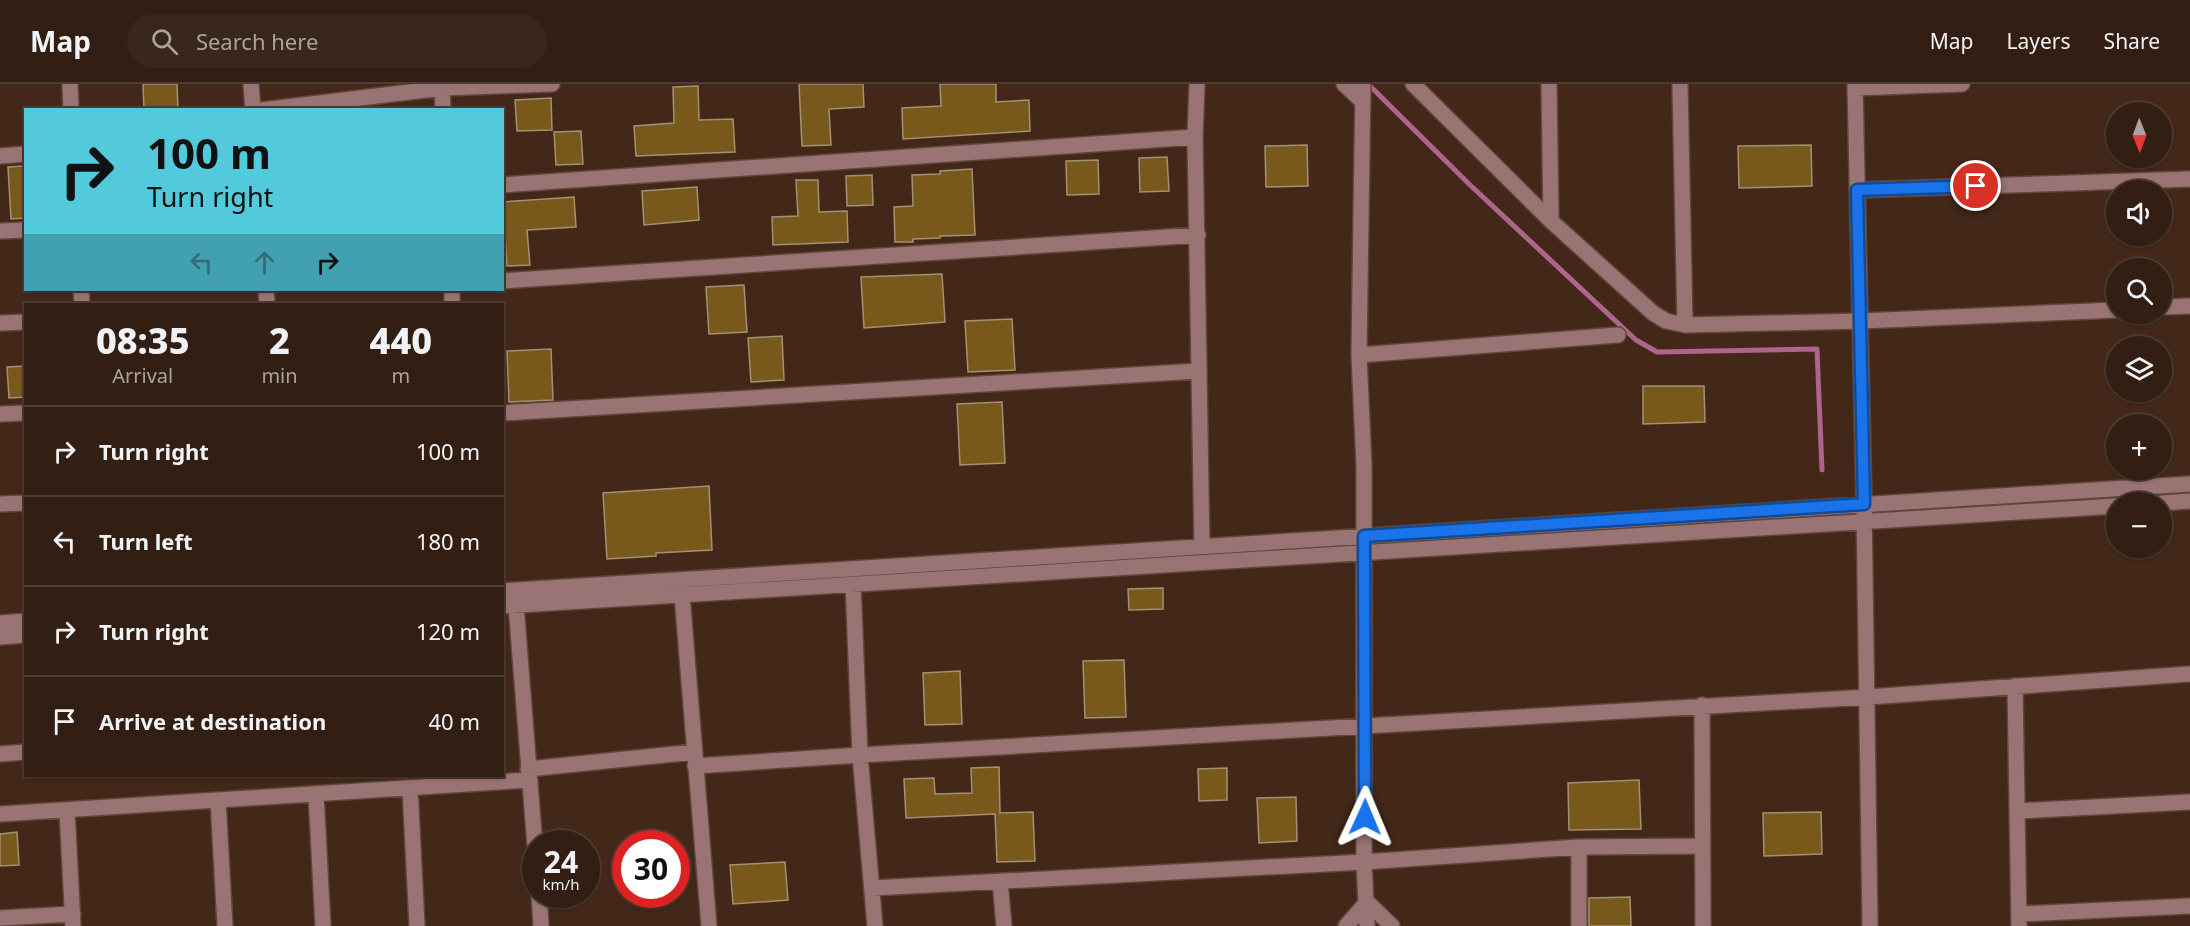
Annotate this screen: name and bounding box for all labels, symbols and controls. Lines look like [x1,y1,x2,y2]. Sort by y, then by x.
search box [127,14,547,68]
text: Map [30,22,91,60]
icon: search [148,25,181,58]
text: Search here [196,26,318,56]
text: Map [1930,27,1974,55]
text: Layers [2007,27,2071,55]
text: Share [2104,27,2160,55]
north arrow [2106,102,2172,168]
map controls [2106,102,2172,558]
text: 100 m [147,124,271,181]
icon: right [48,132,126,210]
pin [1950,160,2001,211]
icon: arrive [1959,169,1992,202]
text: Turn right [147,178,273,215]
button: sound [2106,180,2172,246]
icon: left [185,246,218,279]
icon: ahead [248,246,281,279]
icon: right [311,246,344,279]
button: search [2106,258,2172,324]
text: 08:35 [96,316,189,365]
text: 2 [269,316,290,365]
text: 440 [370,316,432,365]
button: layers [2106,336,2172,402]
text: Arrival [112,362,173,389]
text: min [261,362,298,389]
text: m [391,362,410,389]
button: + [2106,414,2172,480]
icon: right [48,435,81,468]
text: Turn right [99,436,209,466]
text: 100 m [416,436,480,466]
button: − [2106,492,2172,558]
icon: left [48,525,81,558]
text: Turn left [99,526,193,556]
text: 180 m [416,526,480,556]
icon: right [48,615,81,648]
text: Turn right [99,616,209,646]
text: 120 m [416,616,480,646]
icon: arrive [48,705,81,738]
text: Arrive at destination [99,706,326,736]
text: 40 m [429,706,480,736]
position arrow [1333,785,1397,849]
speed limit sign: 30 [612,830,690,908]
text: 24 [544,841,578,882]
text: km/h [543,874,579,894]

